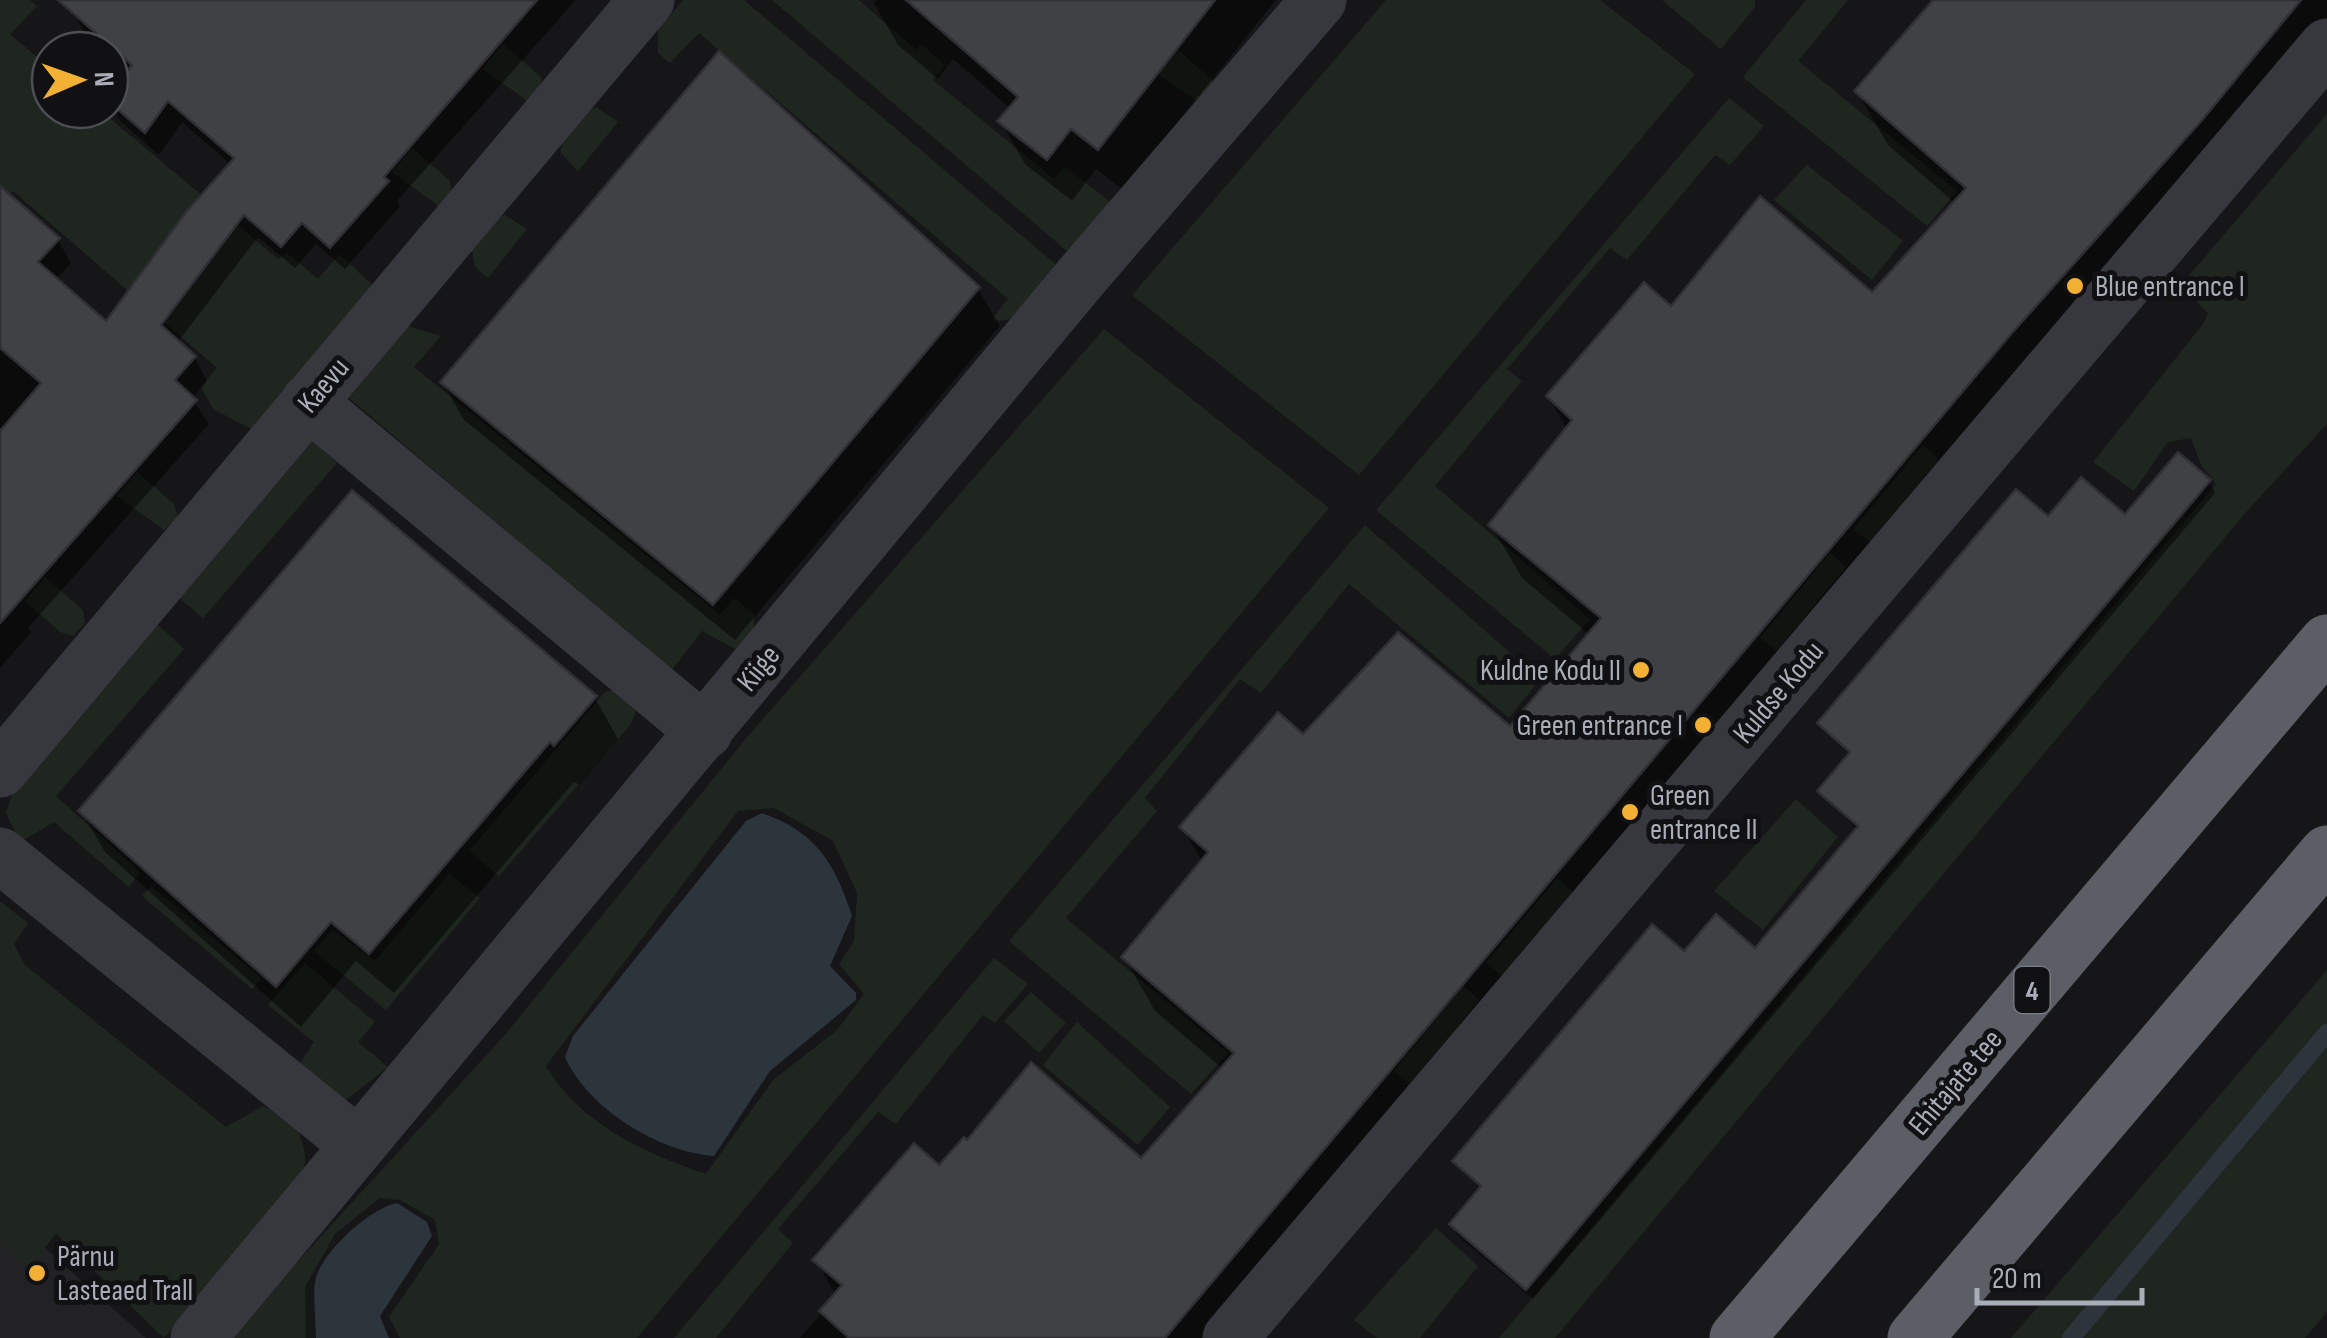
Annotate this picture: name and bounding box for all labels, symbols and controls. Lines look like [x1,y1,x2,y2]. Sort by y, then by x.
north arrow [30,30,130,130]
text: N [87,71,120,87]
place label: Blue entrance I [2095,269,2245,305]
marker: Blue entrance I [2064,275,2086,297]
street label: Kaevu [290,351,357,421]
street label: Kuldse Kodu [1726,634,1832,751]
street label: Kiige [729,638,788,699]
place label: Kuldne Kodu II [1480,653,1621,689]
marker: Kuldne Kodu II [1630,659,1652,681]
place label: Green entrance I [1517,708,1683,744]
marker: Green entrance I [1692,714,1714,736]
place label: Green entrance II [1650,778,1758,848]
marker: Green entrance II [1619,801,1641,823]
road number: 4 [2014,967,2050,1013]
street label: Ehitajate tee [1901,1022,2010,1143]
place label: Pärnu Lasteaed Trall [57,1239,193,1309]
scale bar [1977,1243,2142,1305]
text: 20 m [1992,1261,2042,1297]
marker: Pärnu Lasteaed Trall [26,1262,48,1284]

